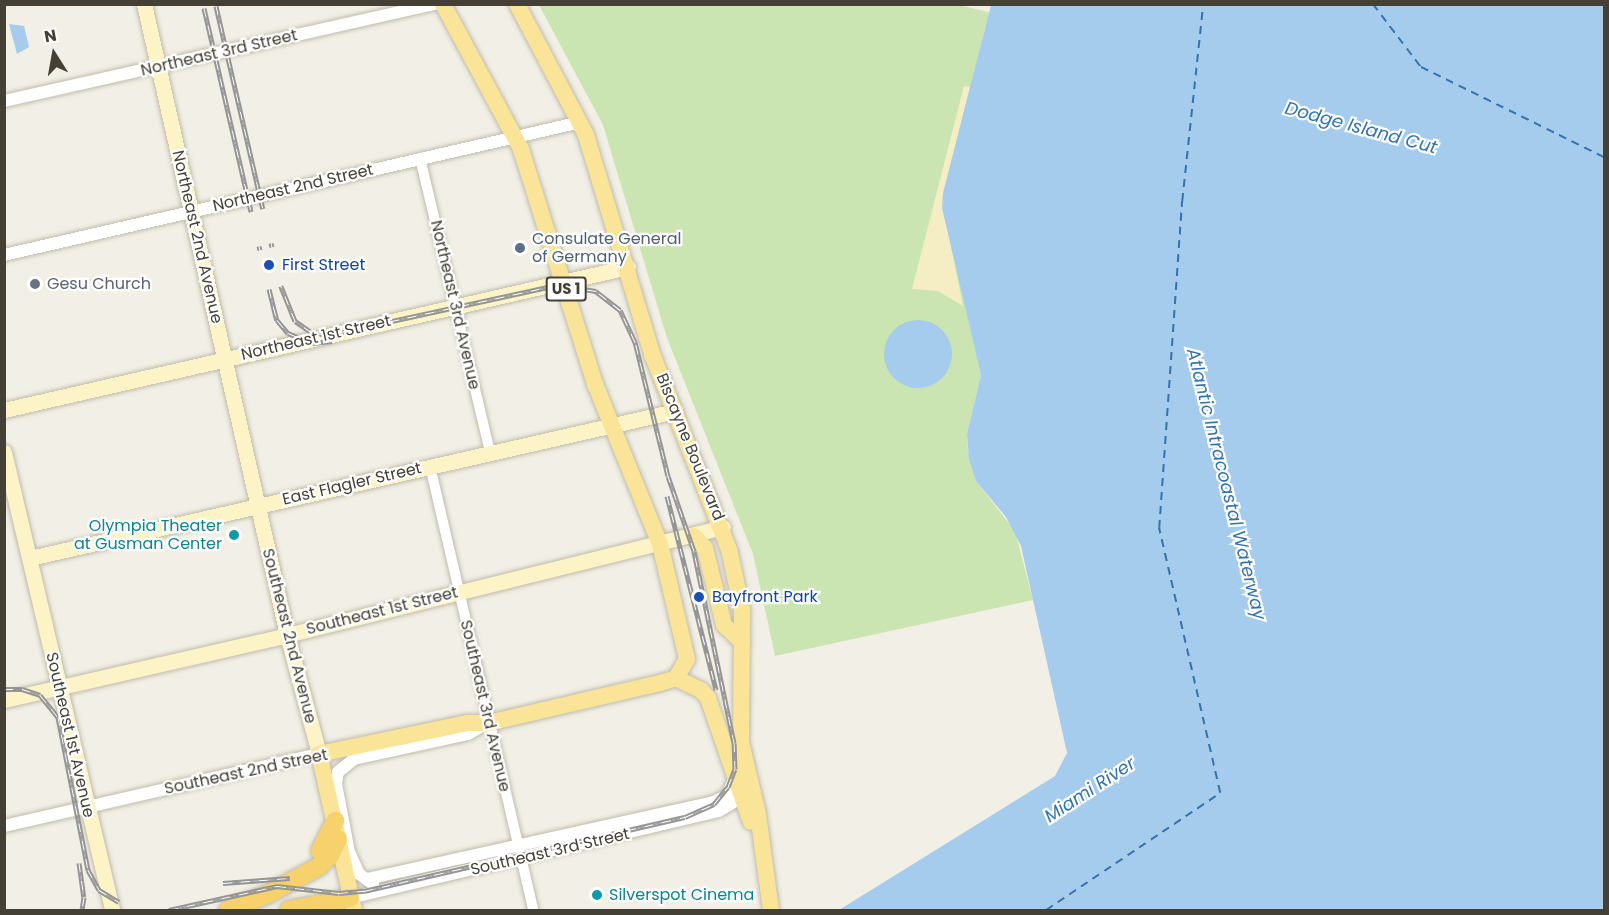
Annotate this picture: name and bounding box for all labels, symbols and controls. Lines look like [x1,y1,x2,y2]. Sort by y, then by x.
text: N [42,23,59,48]
north arrow [24,24,84,84]
street label: Northeast 3rd Street [139,26,299,80]
water label: Dodge Island Cut [1283,97,1439,159]
street label: Northeast 2nd Avenue [168,148,226,326]
street label: Northeast 2nd Street [211,160,375,216]
street label: Northeast 3rd Avenue [426,218,484,392]
place label: Consulate General of Germany [532,229,681,267]
marker: Consulate General of Germany [513,241,527,255]
place label: First Street [282,255,365,275]
marker: First Street [260,256,278,274]
place label: Gesu Church [47,274,151,294]
marker: Gesu Church [28,277,42,291]
road number: US 1 [545,277,587,301]
street label: Northeast 1st Street [239,311,393,365]
water label: Atlantic Intracoastal Waterway [1182,346,1270,622]
street label: Biscayne Boulevard [652,371,728,523]
street label: East Flagler Street [281,459,423,509]
place label: Olympia Theater at Gusman Center [74,516,222,554]
marker: Olympia Theater at Gusman Center [227,528,241,542]
street label: Southeast 2nd Avenue [258,546,320,726]
street label: Southeast 1st Street [304,583,460,639]
place label: Bayfront Park [712,587,818,607]
marker: Bayfront Park [690,588,708,606]
street label: Southeast 3rd Avenue [456,618,514,794]
street label: Southeast 1st Avenue [42,651,98,819]
street label: Southeast 2nd Street [163,745,329,799]
water label: Miami River [1041,753,1139,827]
street label: Southeast 3rd Street [469,824,631,880]
place label: Silverspot Cinema [609,885,754,905]
marker: Silverspot Cinema [590,888,604,902]

